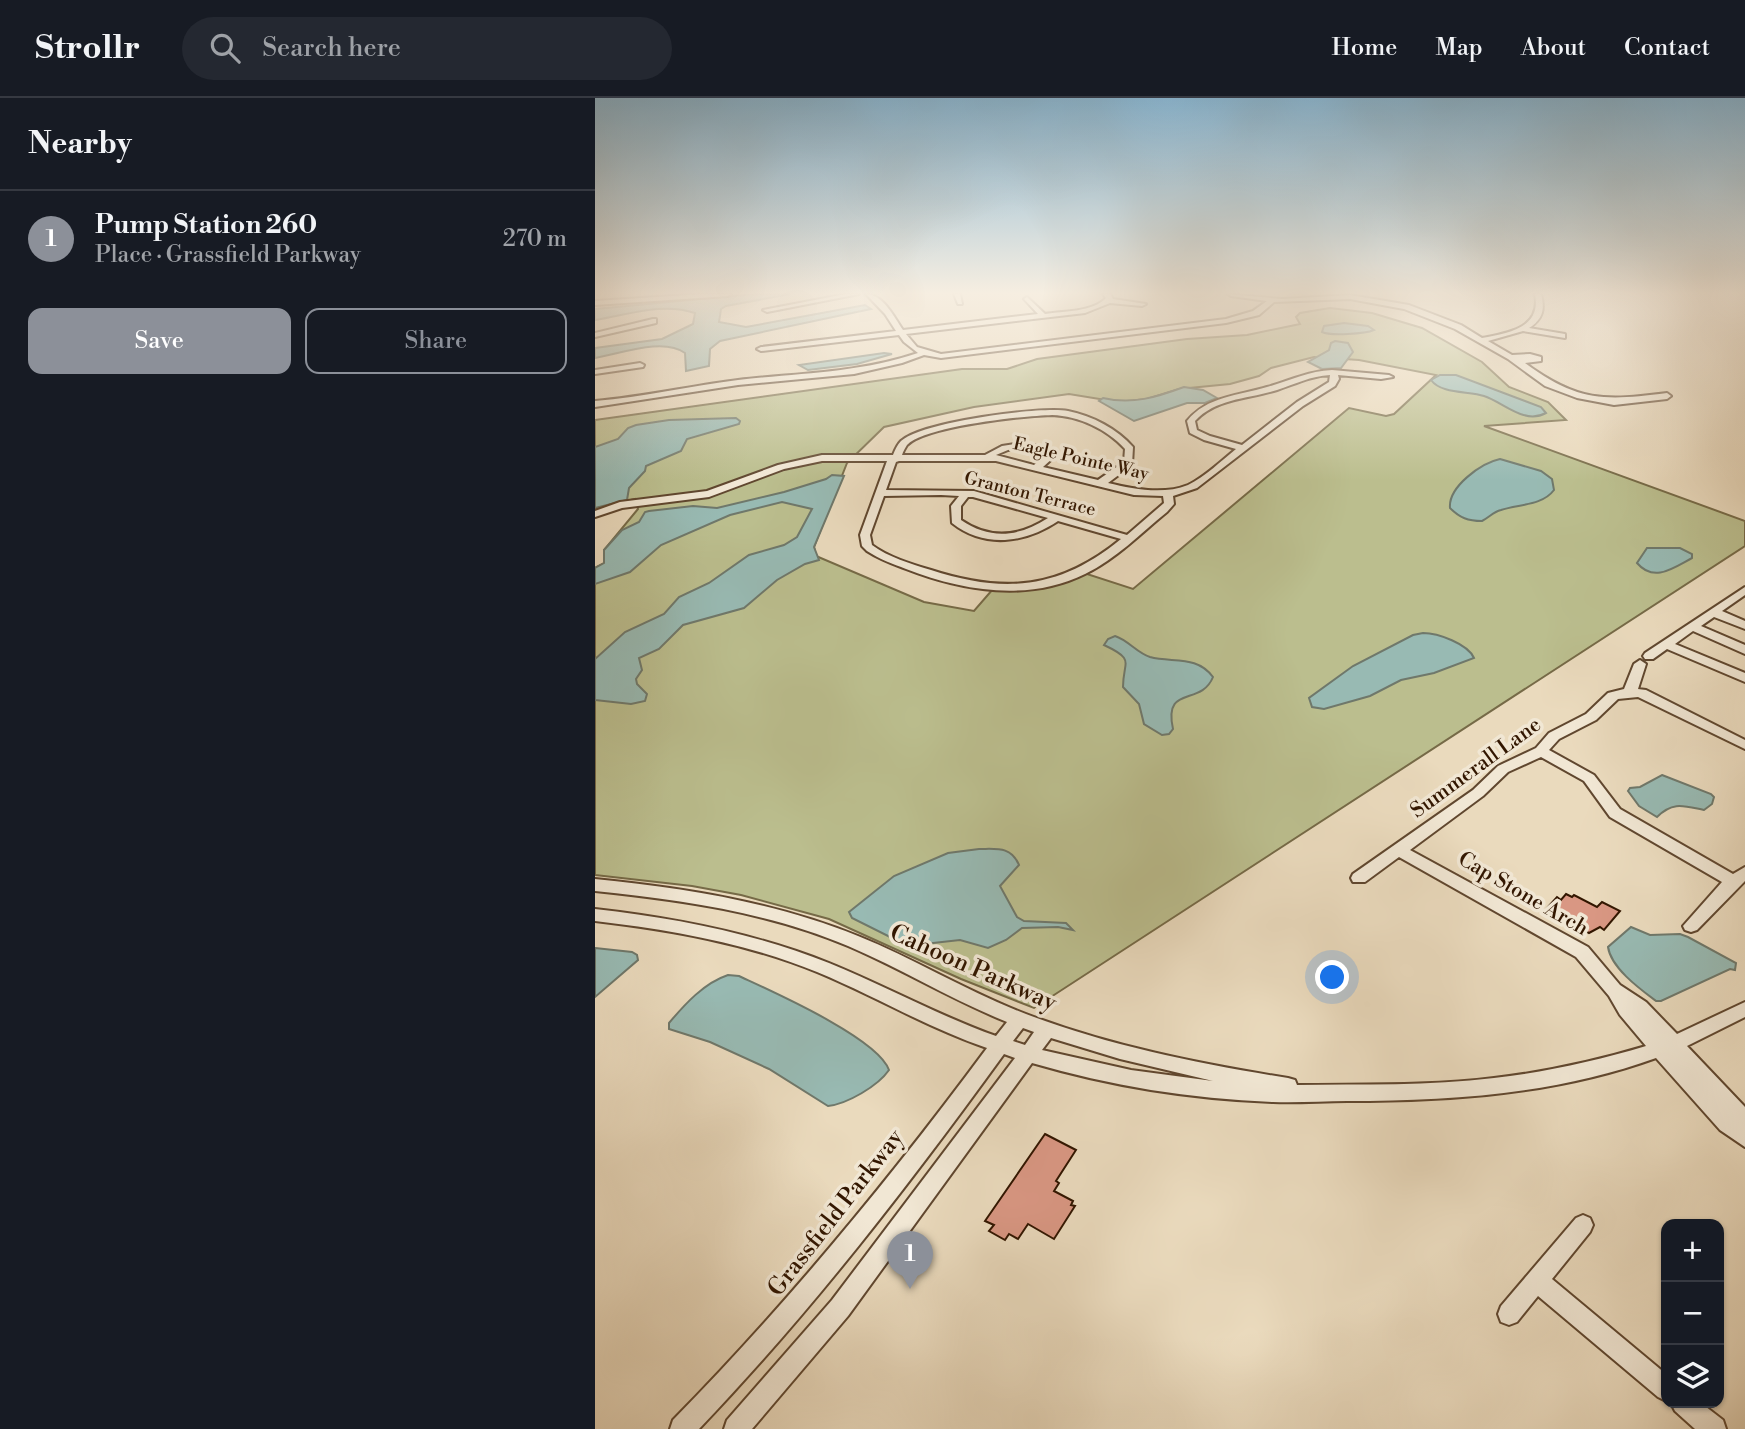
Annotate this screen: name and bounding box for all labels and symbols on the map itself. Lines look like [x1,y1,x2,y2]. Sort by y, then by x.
street label: Eagle Pointe Way [1011,432,1151,486]
street label: Granton Terrace [962,467,1098,521]
street label: Summerall Lane [1405,712,1547,824]
street label: Cap Stone Arch [1453,846,1593,942]
street label: Cahoon Parkway [885,918,1061,1018]
your location [1315,960,1349,994]
street label: Grassfield Parkway [761,1123,911,1303]
pin: 1 [887,1231,933,1289]

